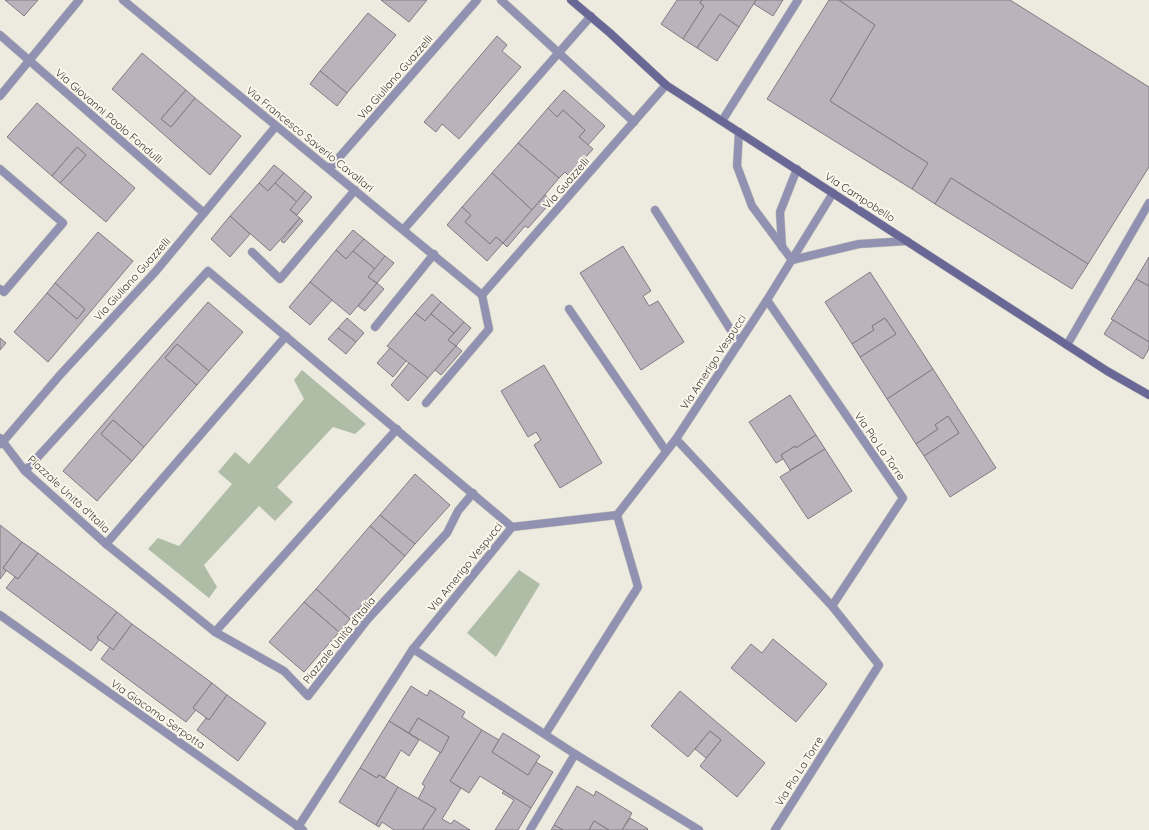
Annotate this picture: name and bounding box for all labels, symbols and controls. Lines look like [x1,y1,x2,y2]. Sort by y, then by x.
street label: Via Giuliano Guazzelli [354,32,436,122]
street label: Via Giovanni Paolo Fondulli [52,65,166,167]
street label: Via Francesco Saverio Cavallari [243,83,377,195]
street label: Via Guazzelli [540,154,592,212]
street label: Via Campobello [822,169,898,225]
street label: Via Giuliano Guazzelli [91,234,173,324]
street label: Via Amerigo Vespucci [677,312,749,412]
street label: Via Pio La Torre [851,409,909,483]
street label: Piazzale Unità d'Italia [25,452,113,536]
street label: Via Amerigo Vespucci [425,520,505,614]
street label: Piazzale Unità d'Italia [300,594,378,686]
street label: Via Giacomo Serpotta [108,676,208,752]
street label: Via Pio La Torre [772,733,826,809]

